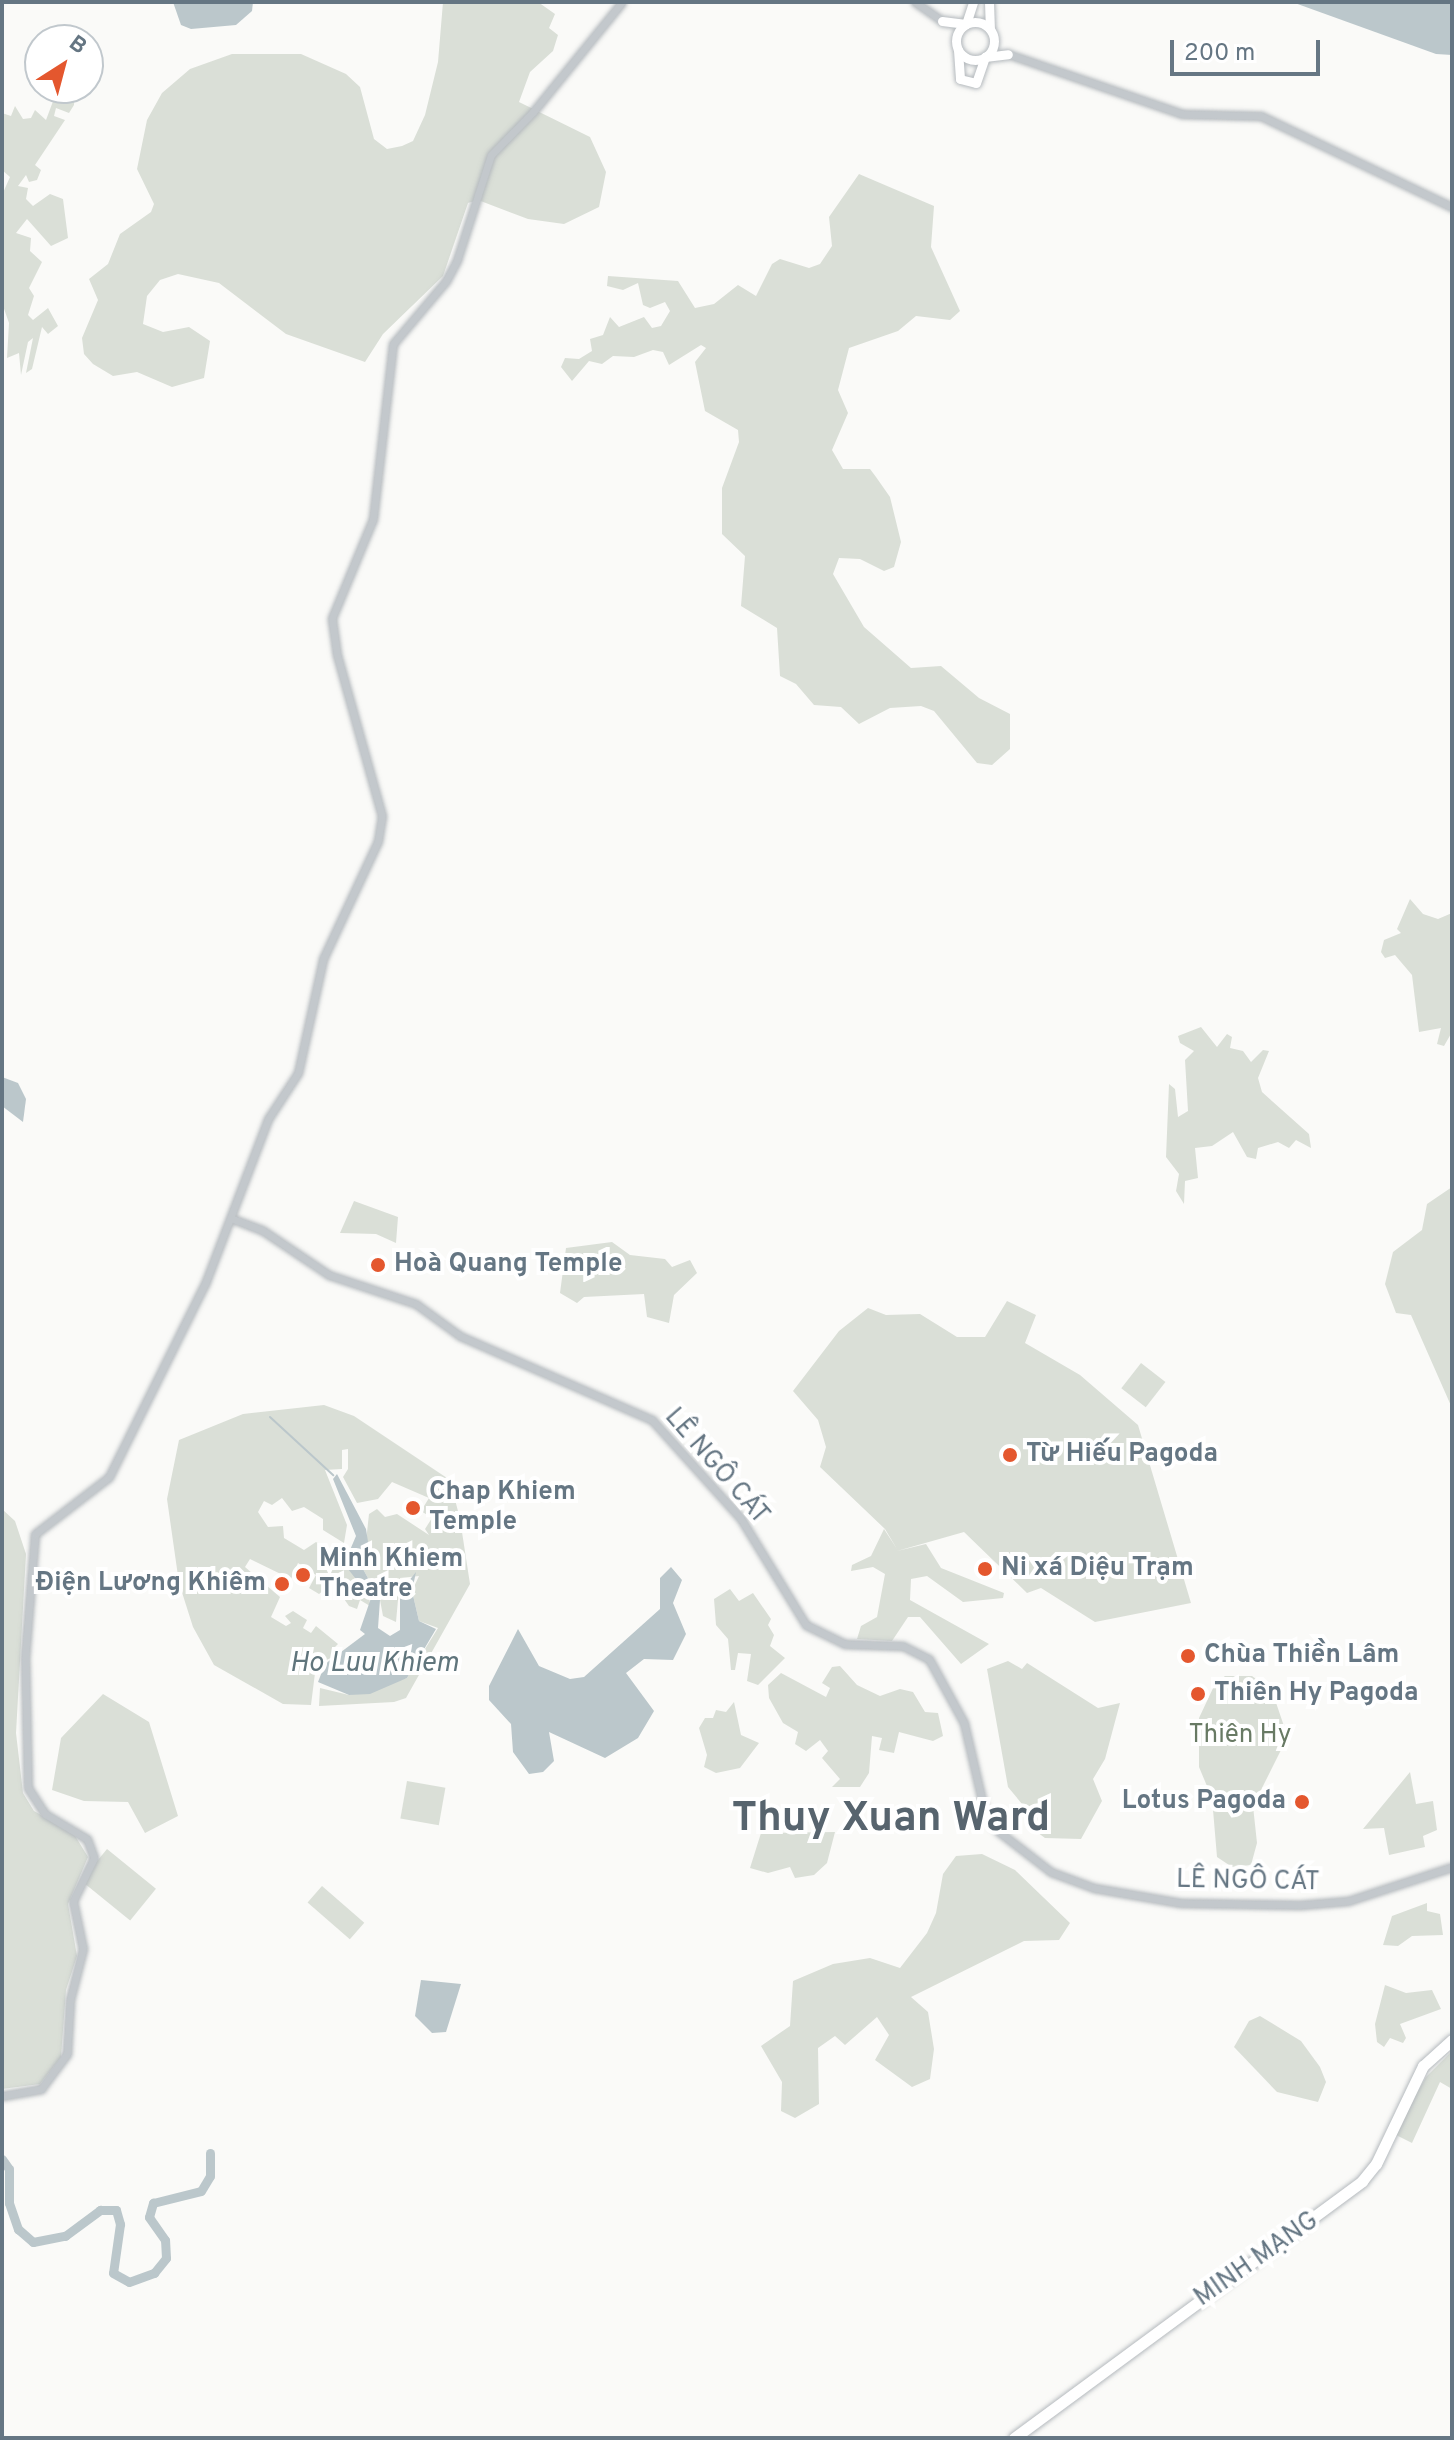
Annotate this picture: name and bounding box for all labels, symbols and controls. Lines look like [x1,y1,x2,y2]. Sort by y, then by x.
north arrow [24,24,104,104]
scale bar [1174,24,1324,74]
text: B [63,30,91,61]
text: 200 m [1184,39,1255,69]
place label: Hoà Quang Temple [394,1249,622,1281]
marker: Hoà Quang Temple [369,1256,387,1274]
street label: LÊ NGÔ CÁT [657,1403,775,1531]
place label: Từ Hiếu Pagoda [1026,1439,1218,1471]
marker: Từ Hiếu Pagoda [1001,1446,1019,1464]
place label: Chap Khiem Temple [429,1477,576,1538]
marker: Chap Khiem Temple [404,1499,422,1517]
place label: Minh Khiem Theatre [319,1544,463,1606]
place label: Ni xá Diệu Trạm [1001,1553,1194,1585]
marker: Ni xá Diệu Trạm [976,1560,994,1578]
marker: Minh Khiem Theatre [294,1566,312,1584]
place label: Điện Lương Khiêm [36,1568,266,1600]
marker: Điện Lương Khiêm [273,1575,291,1593]
place label: Chùa Thiền Lâm [1204,1640,1399,1672]
water label: Ho Luu Khiem [289,1647,459,1681]
marker: Chùa Thiền Lâm [1179,1647,1197,1665]
place label: Thiên Hy Pagoda [1214,1678,1419,1710]
marker: Thiên Hy Pagoda [1189,1685,1207,1703]
park label: Thiên Hy [1188,1720,1292,1752]
place label: Lotus Pagoda [1122,1786,1286,1818]
marker: Lotus Pagoda [1293,1793,1311,1811]
district label: Thuy Xuan Ward [732,1795,1050,1845]
street label: LÊ NGÔ CÁT [1176,1865,1320,1899]
street label: MINH MẠNG [1189,2206,1325,2314]

